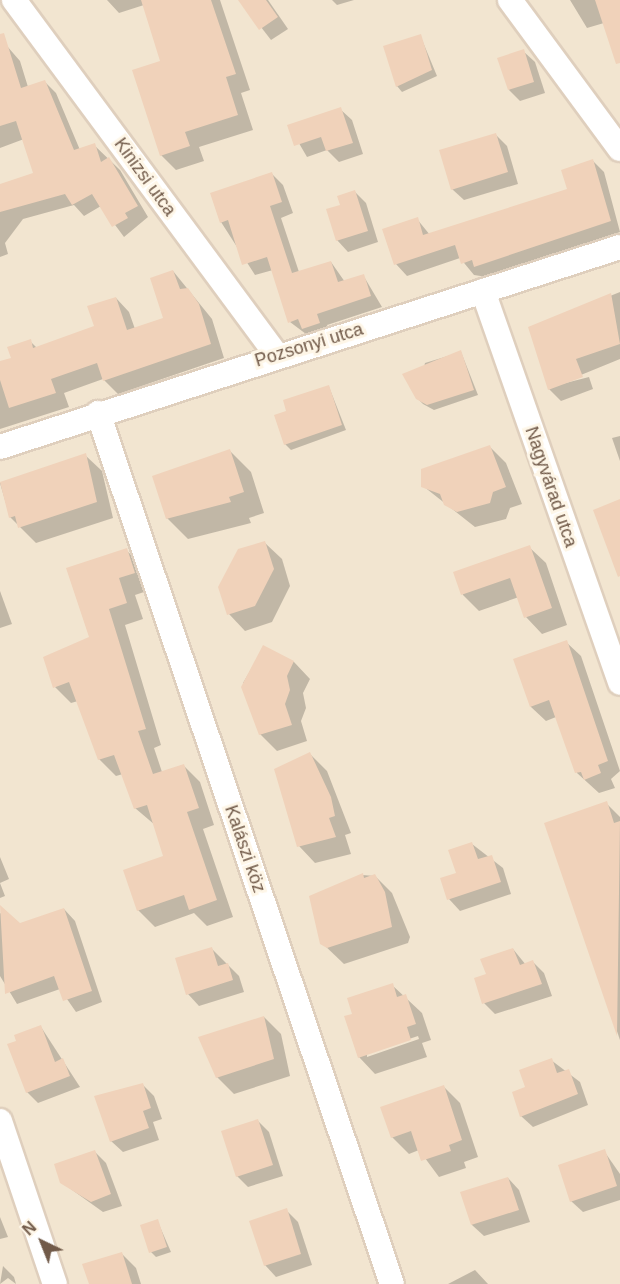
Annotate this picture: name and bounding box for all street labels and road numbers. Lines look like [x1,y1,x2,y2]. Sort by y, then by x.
street label: Kinizsi utca [110,134,180,220]
street label: Pozsonyi utca [252,318,366,372]
street label: Nagyvárad utca [520,424,582,550]
street label: Kalászi köz [220,802,270,896]

